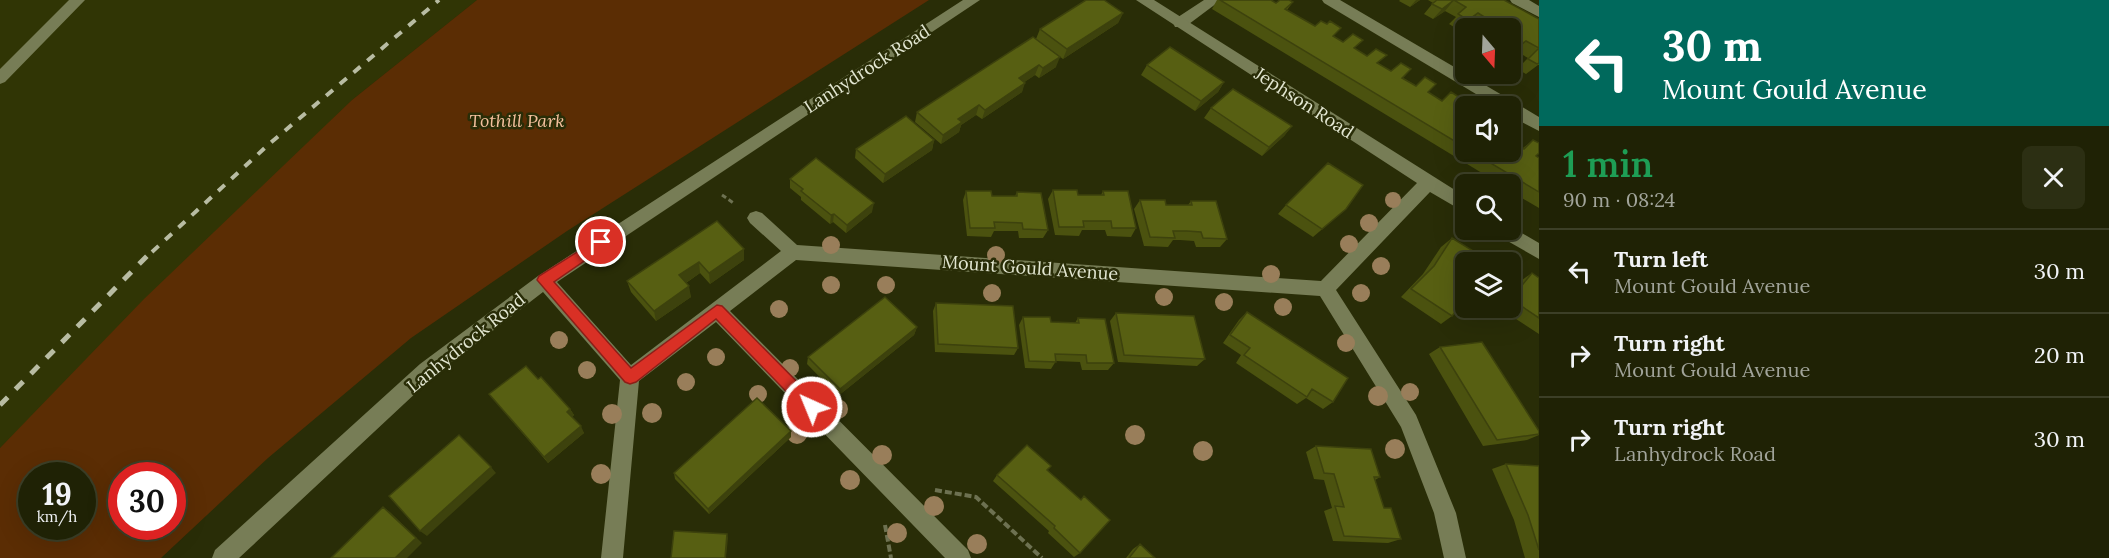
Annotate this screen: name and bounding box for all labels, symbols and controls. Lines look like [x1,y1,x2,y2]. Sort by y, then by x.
north arrow [1455,18,1521,84]
map controls [1455,18,1521,318]
street label: Lanhydrock Road [799,19,934,118]
text: 30 m [1662,19,1762,73]
icon: left [1563,24,1641,102]
street label: Jephson Road [1249,61,1359,143]
text: Mount Gould Avenue [1662,72,1927,106]
button: sound [1455,96,1521,162]
park label: Tothill Park [469,109,565,132]
text: 1 min [1563,141,1653,187]
button: close [2022,146,2085,209]
button: search [1455,174,1521,240]
text: 90 m · 08:24 [1563,187,1675,212]
pin [575,216,626,267]
icon: arrive [584,225,617,258]
text: Turn left [1614,245,1708,273]
street label: Mount Gould Avenue [941,250,1119,285]
button: layers [1455,252,1521,318]
icon: left [1563,255,1596,288]
text: 30 m [2034,257,2085,285]
text: Mount Gould Avenue [1614,273,1810,298]
street label: Lanhydrock Road [402,288,530,397]
text: Turn right [1614,329,1725,357]
icon: right [1563,339,1596,372]
text: 20 m [2034,341,2085,369]
text: Mount Gould Avenue [1614,357,1810,382]
position arrow [780,375,844,439]
text: Turn right [1614,413,1725,441]
icon: right [1563,423,1596,456]
text: 30 m [2034,425,2085,453]
text: Lanhydrock Road [1614,441,1776,466]
speed limit sign: 30 [108,462,186,540]
text: 19 [42,475,72,513]
text: km/h [37,507,77,526]

